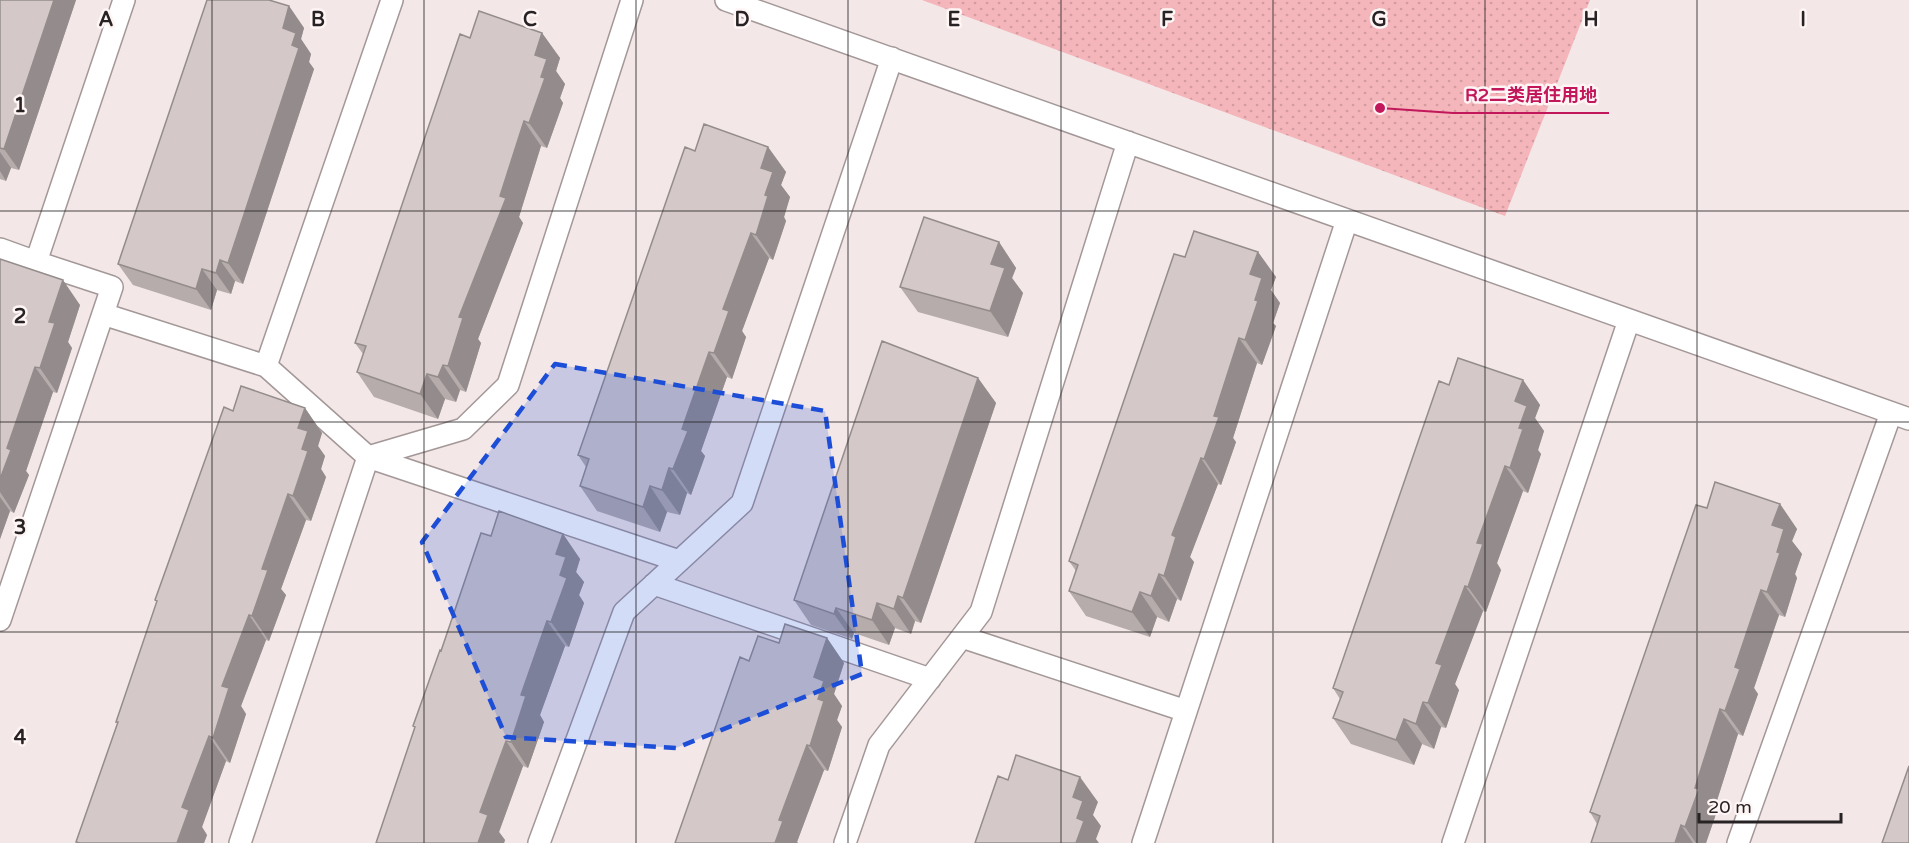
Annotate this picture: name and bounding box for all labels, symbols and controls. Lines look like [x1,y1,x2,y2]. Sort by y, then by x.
text: A [99,8,114,32]
text: B [311,8,325,32]
text: C [523,8,537,32]
text: D [734,8,750,32]
text: E [948,8,961,32]
text: F [1161,8,1173,32]
text: G [1371,8,1387,32]
text: H [1583,8,1599,32]
text: I [1800,8,1806,32]
callout: R2二类居住用地 [1453,77,1609,113]
text: R2二类居住用地 [1465,84,1597,106]
text: 1 [14,94,26,118]
text: 2 [14,305,26,329]
text: 3 [14,516,26,540]
text: 4 [14,726,27,750]
scale bar [1699,786,1842,824]
text: 20 m [1708,796,1752,818]

